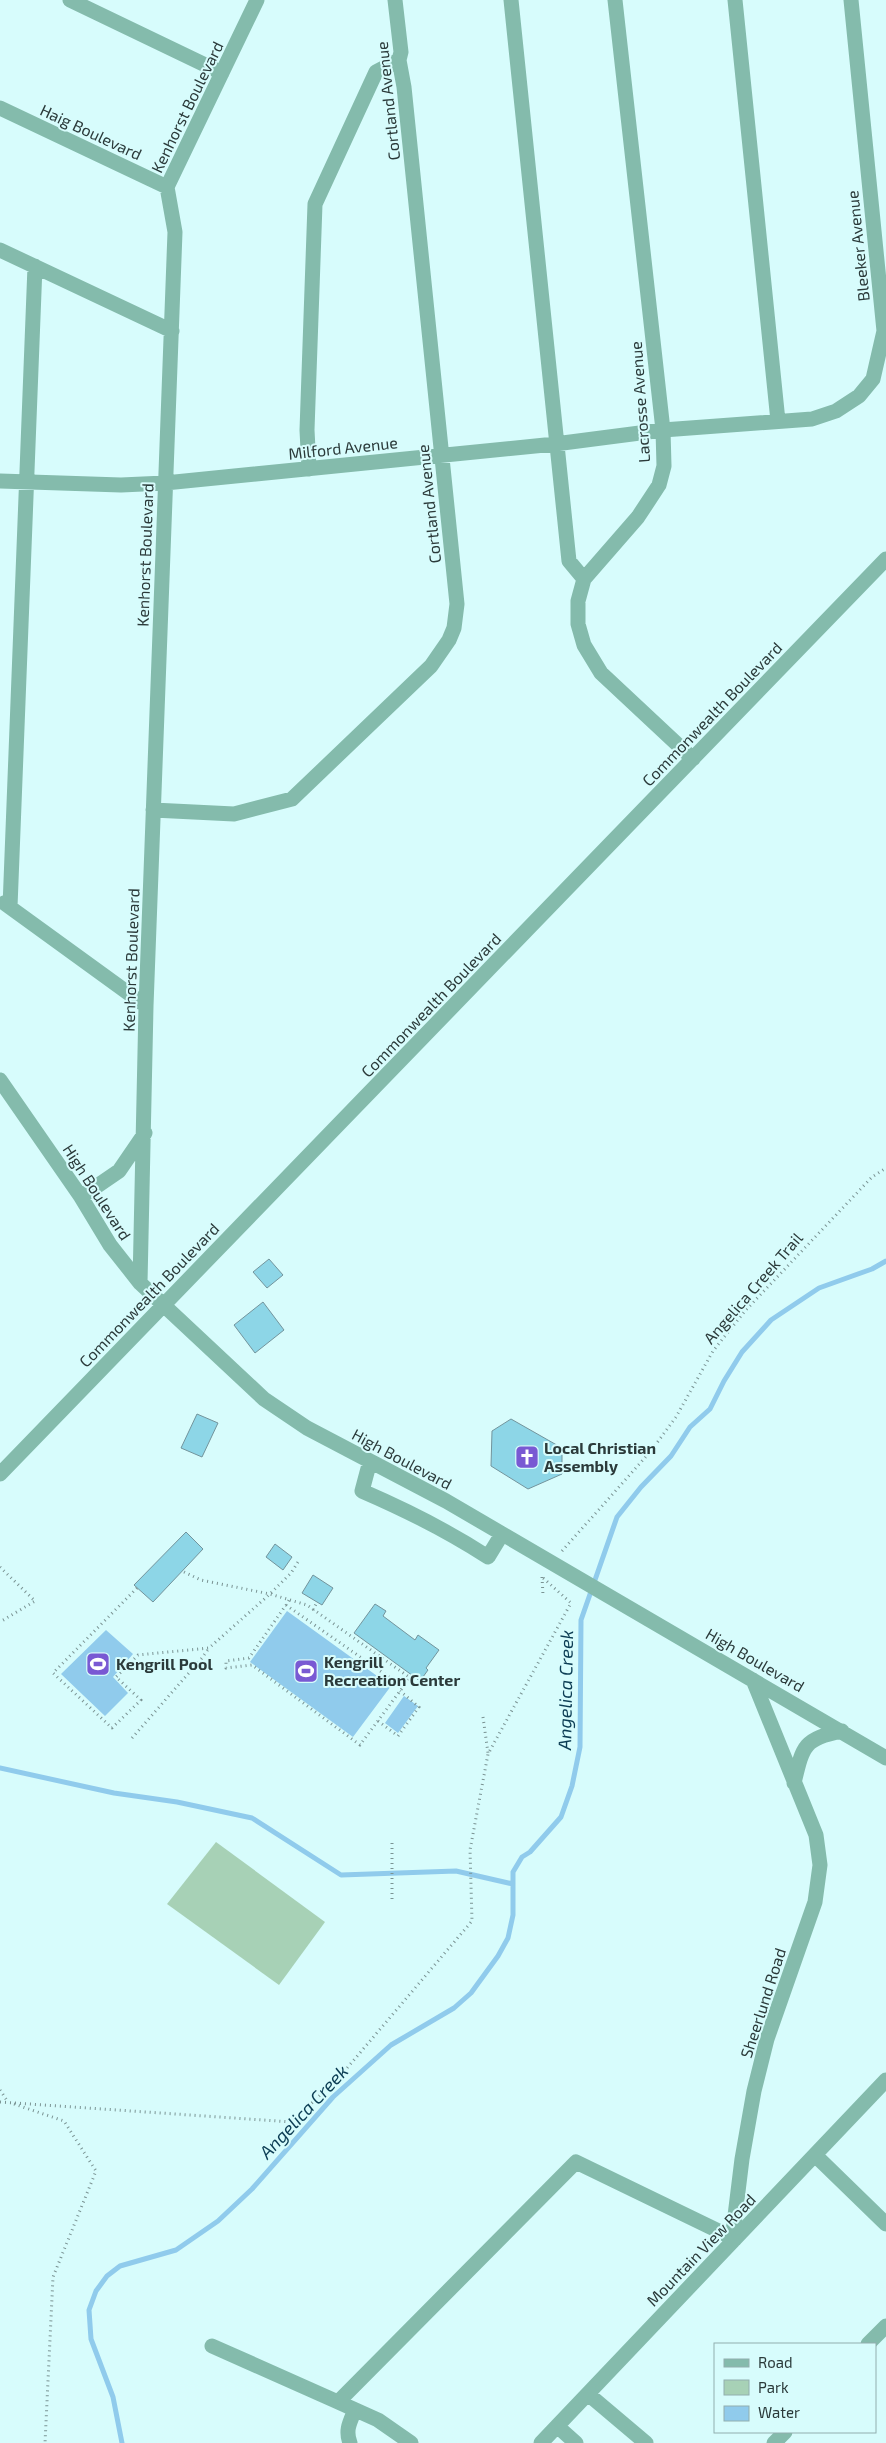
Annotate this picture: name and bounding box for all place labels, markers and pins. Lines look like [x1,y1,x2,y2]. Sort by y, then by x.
place label: Local Christian Assembly [544,1438,656,1476]
church icon: Local Christian Assembly [514,1444,540,1470]
sports icon: Kengrill Pool [85,1651,111,1677]
place label: Kengrill Recreation Center [324,1652,460,1689]
place label: Kengrill Pool [116,1654,213,1673]
sports icon: Kengrill Recreation Center [293,1658,319,1684]

